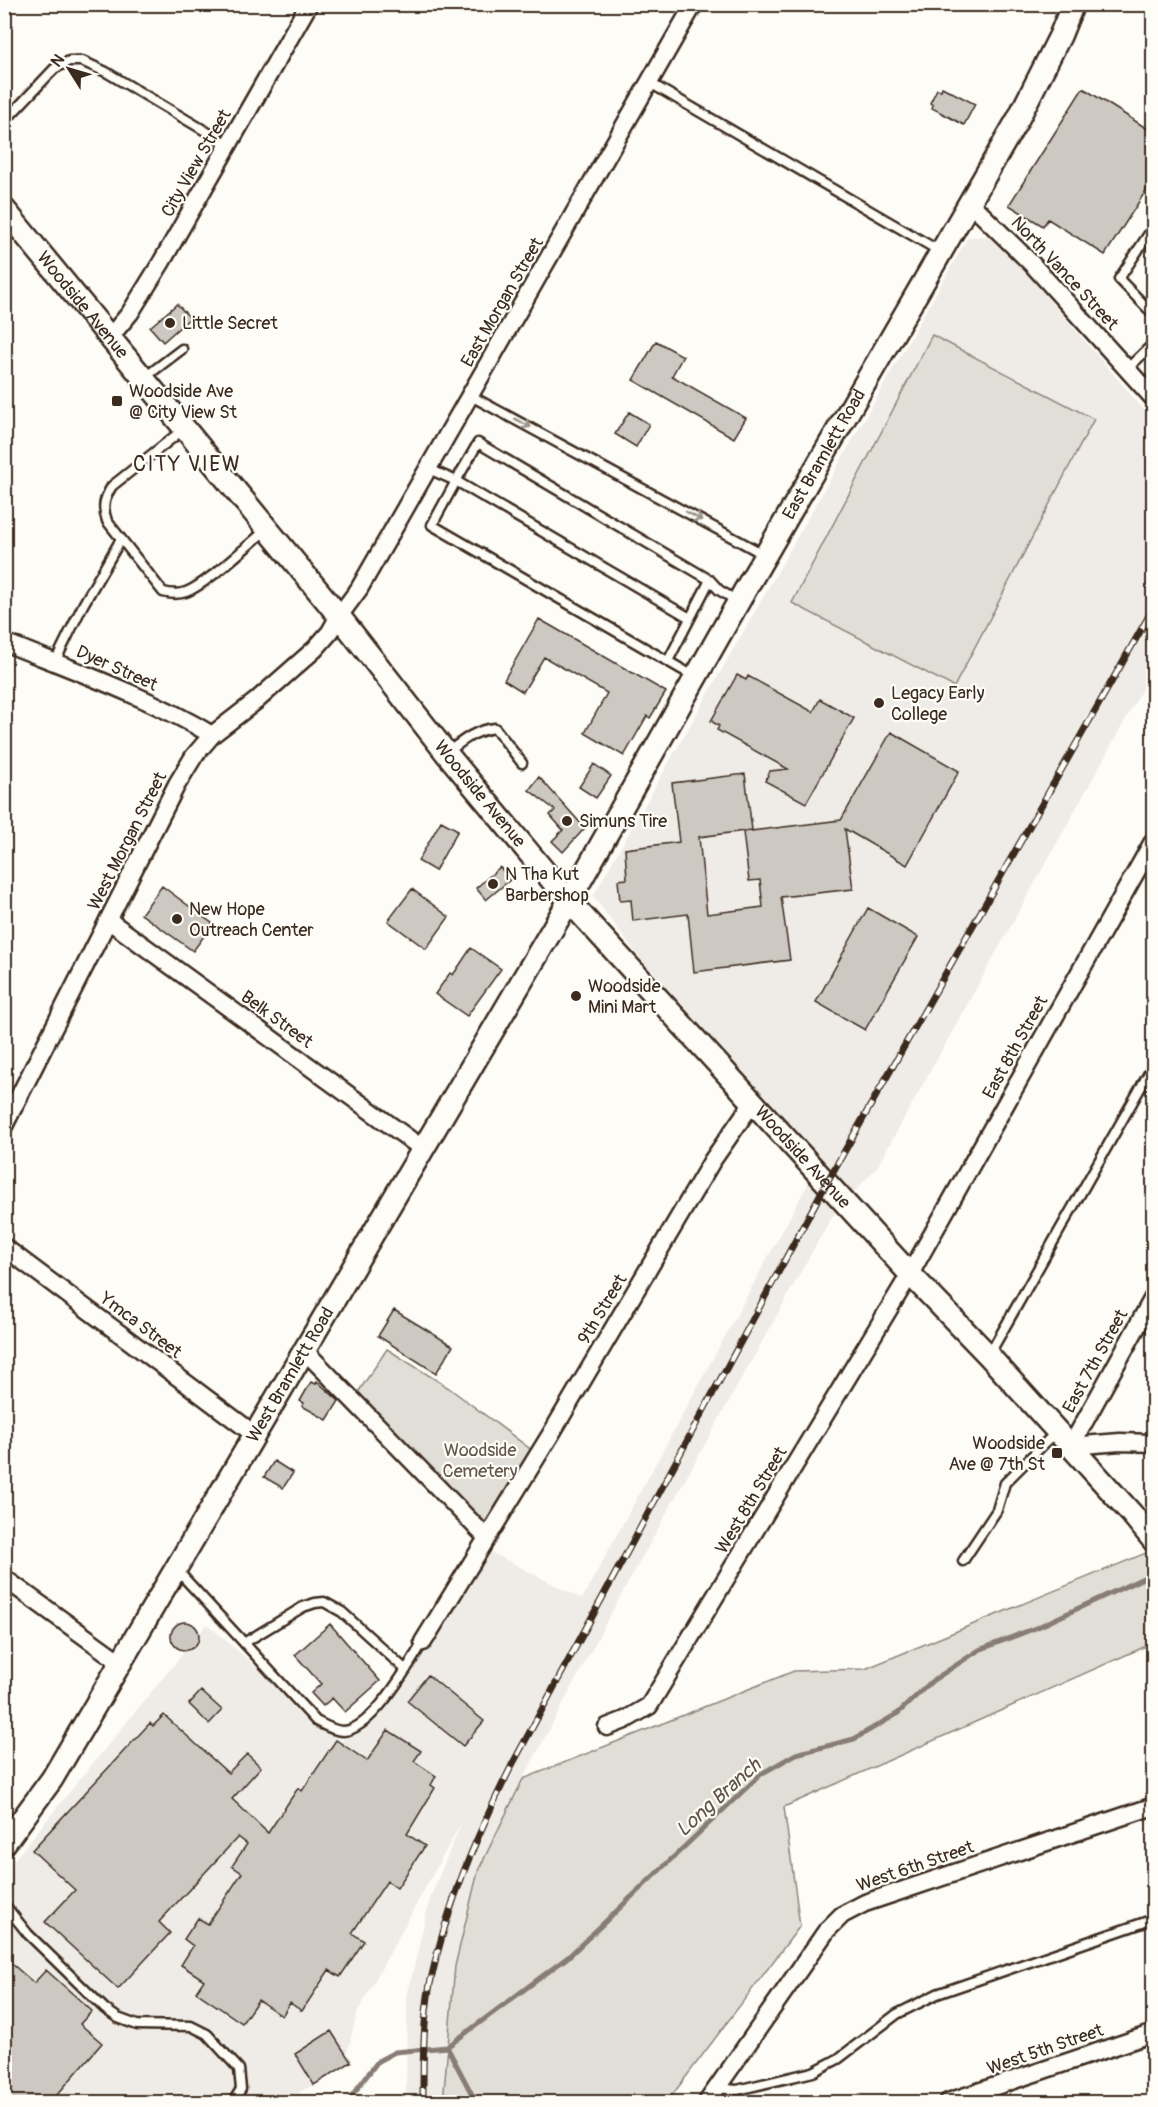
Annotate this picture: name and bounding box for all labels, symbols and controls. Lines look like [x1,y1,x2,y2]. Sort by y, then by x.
north arrow [39,39,99,99]
text: N [47,50,69,71]
street label: City View Street [156,105,237,221]
street label: North Vance Street [1006,212,1124,336]
street label: East Morgan Street [456,233,549,371]
street label: Woodside Avenue [32,247,133,363]
place label: Little Secret [182,312,278,335]
marker: Little Secret [163,316,177,330]
place label: Woodside Ave @ City View St [129,380,238,424]
street label: East Bramlett Road [777,385,871,524]
marker: Woodside Ave @ City View St [110,394,124,408]
one-way arrow [513,418,531,429]
district label: CITY VIEW [133,451,241,478]
one-way arrow [685,511,703,523]
street label: Dyer Street [72,640,162,697]
place label: Legacy Early College [891,682,985,726]
marker: Legacy Early College [872,696,886,710]
street label: Woodside Avenue [429,736,531,852]
street label: West Morgan Street [83,767,173,914]
place label: Simuns Tire [579,810,667,833]
marker: Simuns Tire [560,814,574,828]
place label: N Tha Kut Barbershop [505,863,589,907]
marker: N Tha Kut Barbershop [486,877,500,891]
place label: New Hope Outreach Center [189,898,314,942]
marker: New Hope Outreach Center [170,912,184,926]
place label: Woodside Mini Mart [588,975,661,1019]
street label: Belk Street [236,986,318,1054]
marker: Woodside Mini Mart [569,989,583,1003]
street label: East 8th Street [978,991,1054,1103]
street label: Woodside Avenue [749,1101,856,1214]
street label: 9th Street [573,1269,633,1348]
street label: Ymca Street [94,1287,187,1364]
street label: West Bramlett Road [242,1303,339,1447]
street label: East 7th Street [1058,1305,1134,1417]
place label: Woodside Ave @ 7th St [948,1432,1046,1476]
park label: Woodside Cemetery [443,1439,518,1483]
street label: West 8th Street [710,1442,793,1558]
marker: Woodside Ave @ 7th St [1050,1446,1064,1460]
water label: Long Branch [671,1752,767,1842]
street label: West 6th Street [854,1835,977,1897]
street label: West 5th Street [984,2019,1107,2080]

